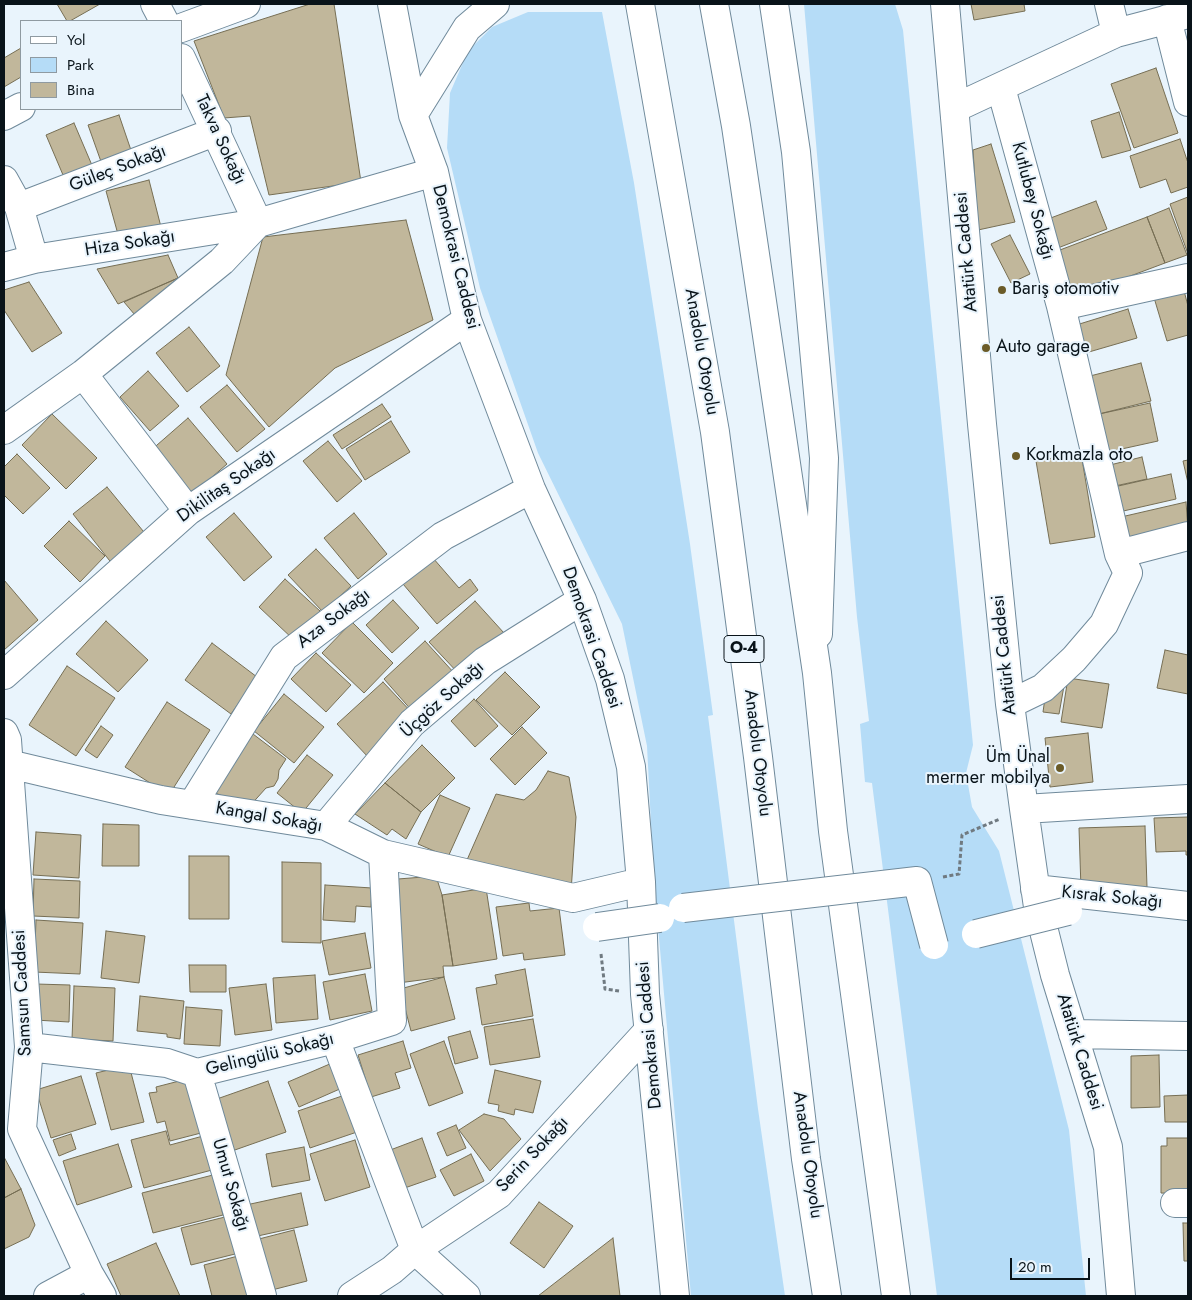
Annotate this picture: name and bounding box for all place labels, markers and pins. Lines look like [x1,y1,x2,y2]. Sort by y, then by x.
place label: Barış otomotiv [1012,279,1119,301]
marker: Barış otomotiv [996,284,1008,296]
place label: Auto garage [996,337,1090,359]
marker: Auto garage [980,342,992,354]
place label: Korkmazla oto [1026,445,1133,467]
marker: Korkmazla oto [1010,450,1022,462]
place label: Üm Ünal mermer mobilya [926,747,1050,790]
marker: Üm Ünal mermer mobilya [1054,762,1066,774]

